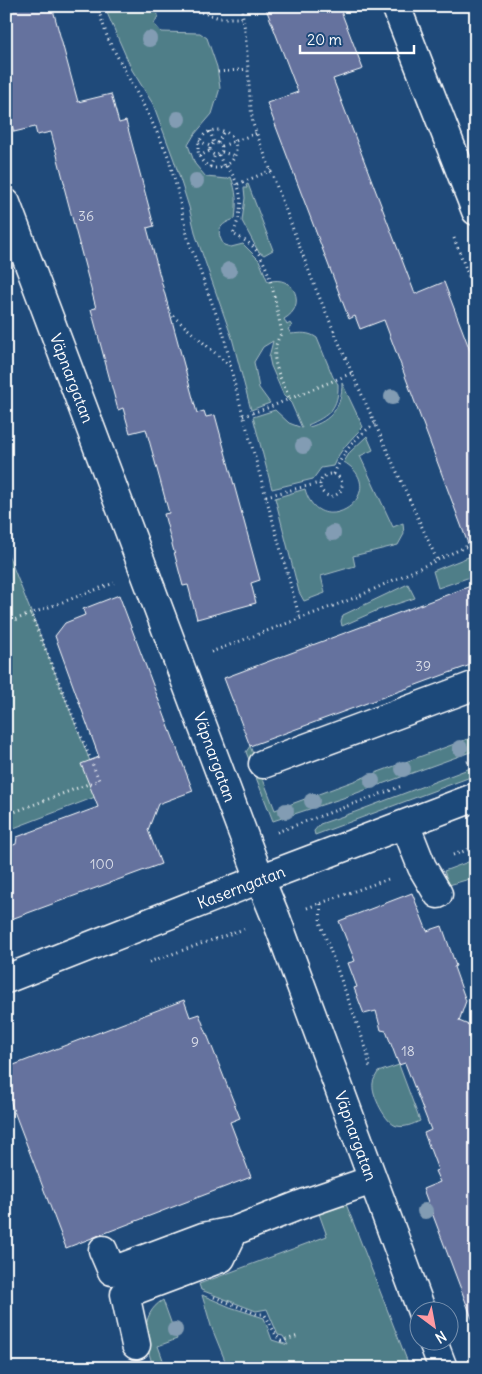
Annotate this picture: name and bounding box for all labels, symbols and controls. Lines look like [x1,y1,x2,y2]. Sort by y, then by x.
scale bar [300,22,413,54]
text: 20 m [307,30,342,49]
house number: 36 [78,207,94,225]
street label: Väpnargatan [46,330,98,426]
house number: 39 [415,657,431,675]
street label: Väpnargatan [189,709,241,805]
house number: 100 [90,855,114,873]
street label: Kaserngatan [194,861,288,913]
house number: 9 [191,1033,199,1051]
house number: 18 [401,1042,415,1060]
street label: Väpnargatan [330,1088,382,1184]
north arrow [410,1302,460,1352]
text: N [432,1327,450,1347]

